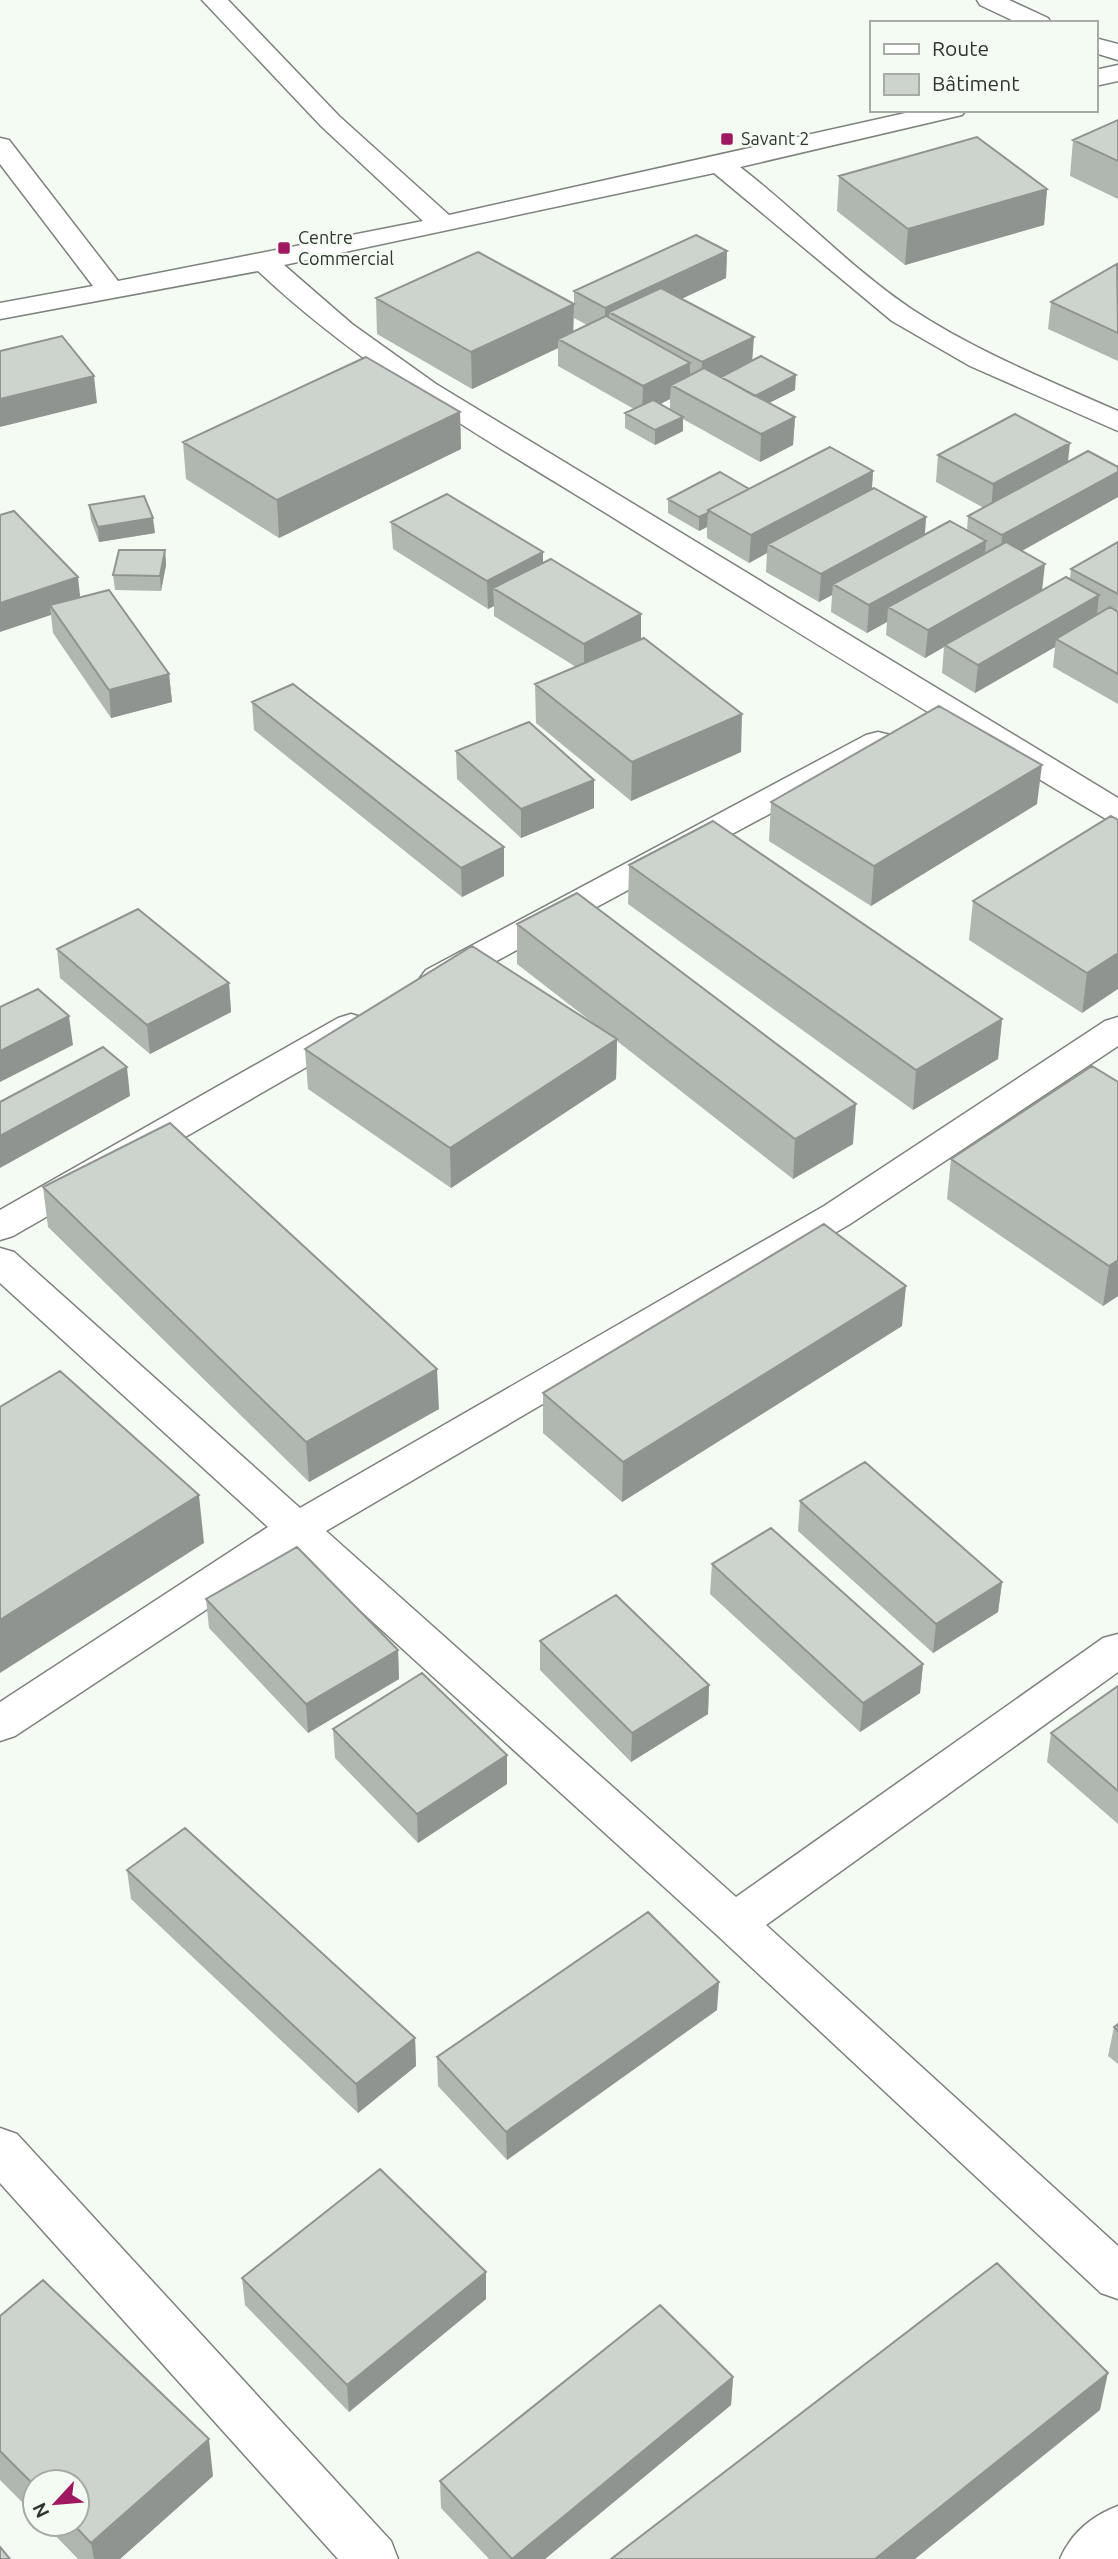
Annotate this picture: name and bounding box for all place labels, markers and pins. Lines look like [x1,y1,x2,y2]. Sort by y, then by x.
place label: Savant 2 [741,128,809,148]
marker: Savant 2 [719,131,735,147]
place label: Centre Commercial [298,227,394,268]
marker: Centre Commercial [276,240,292,256]

